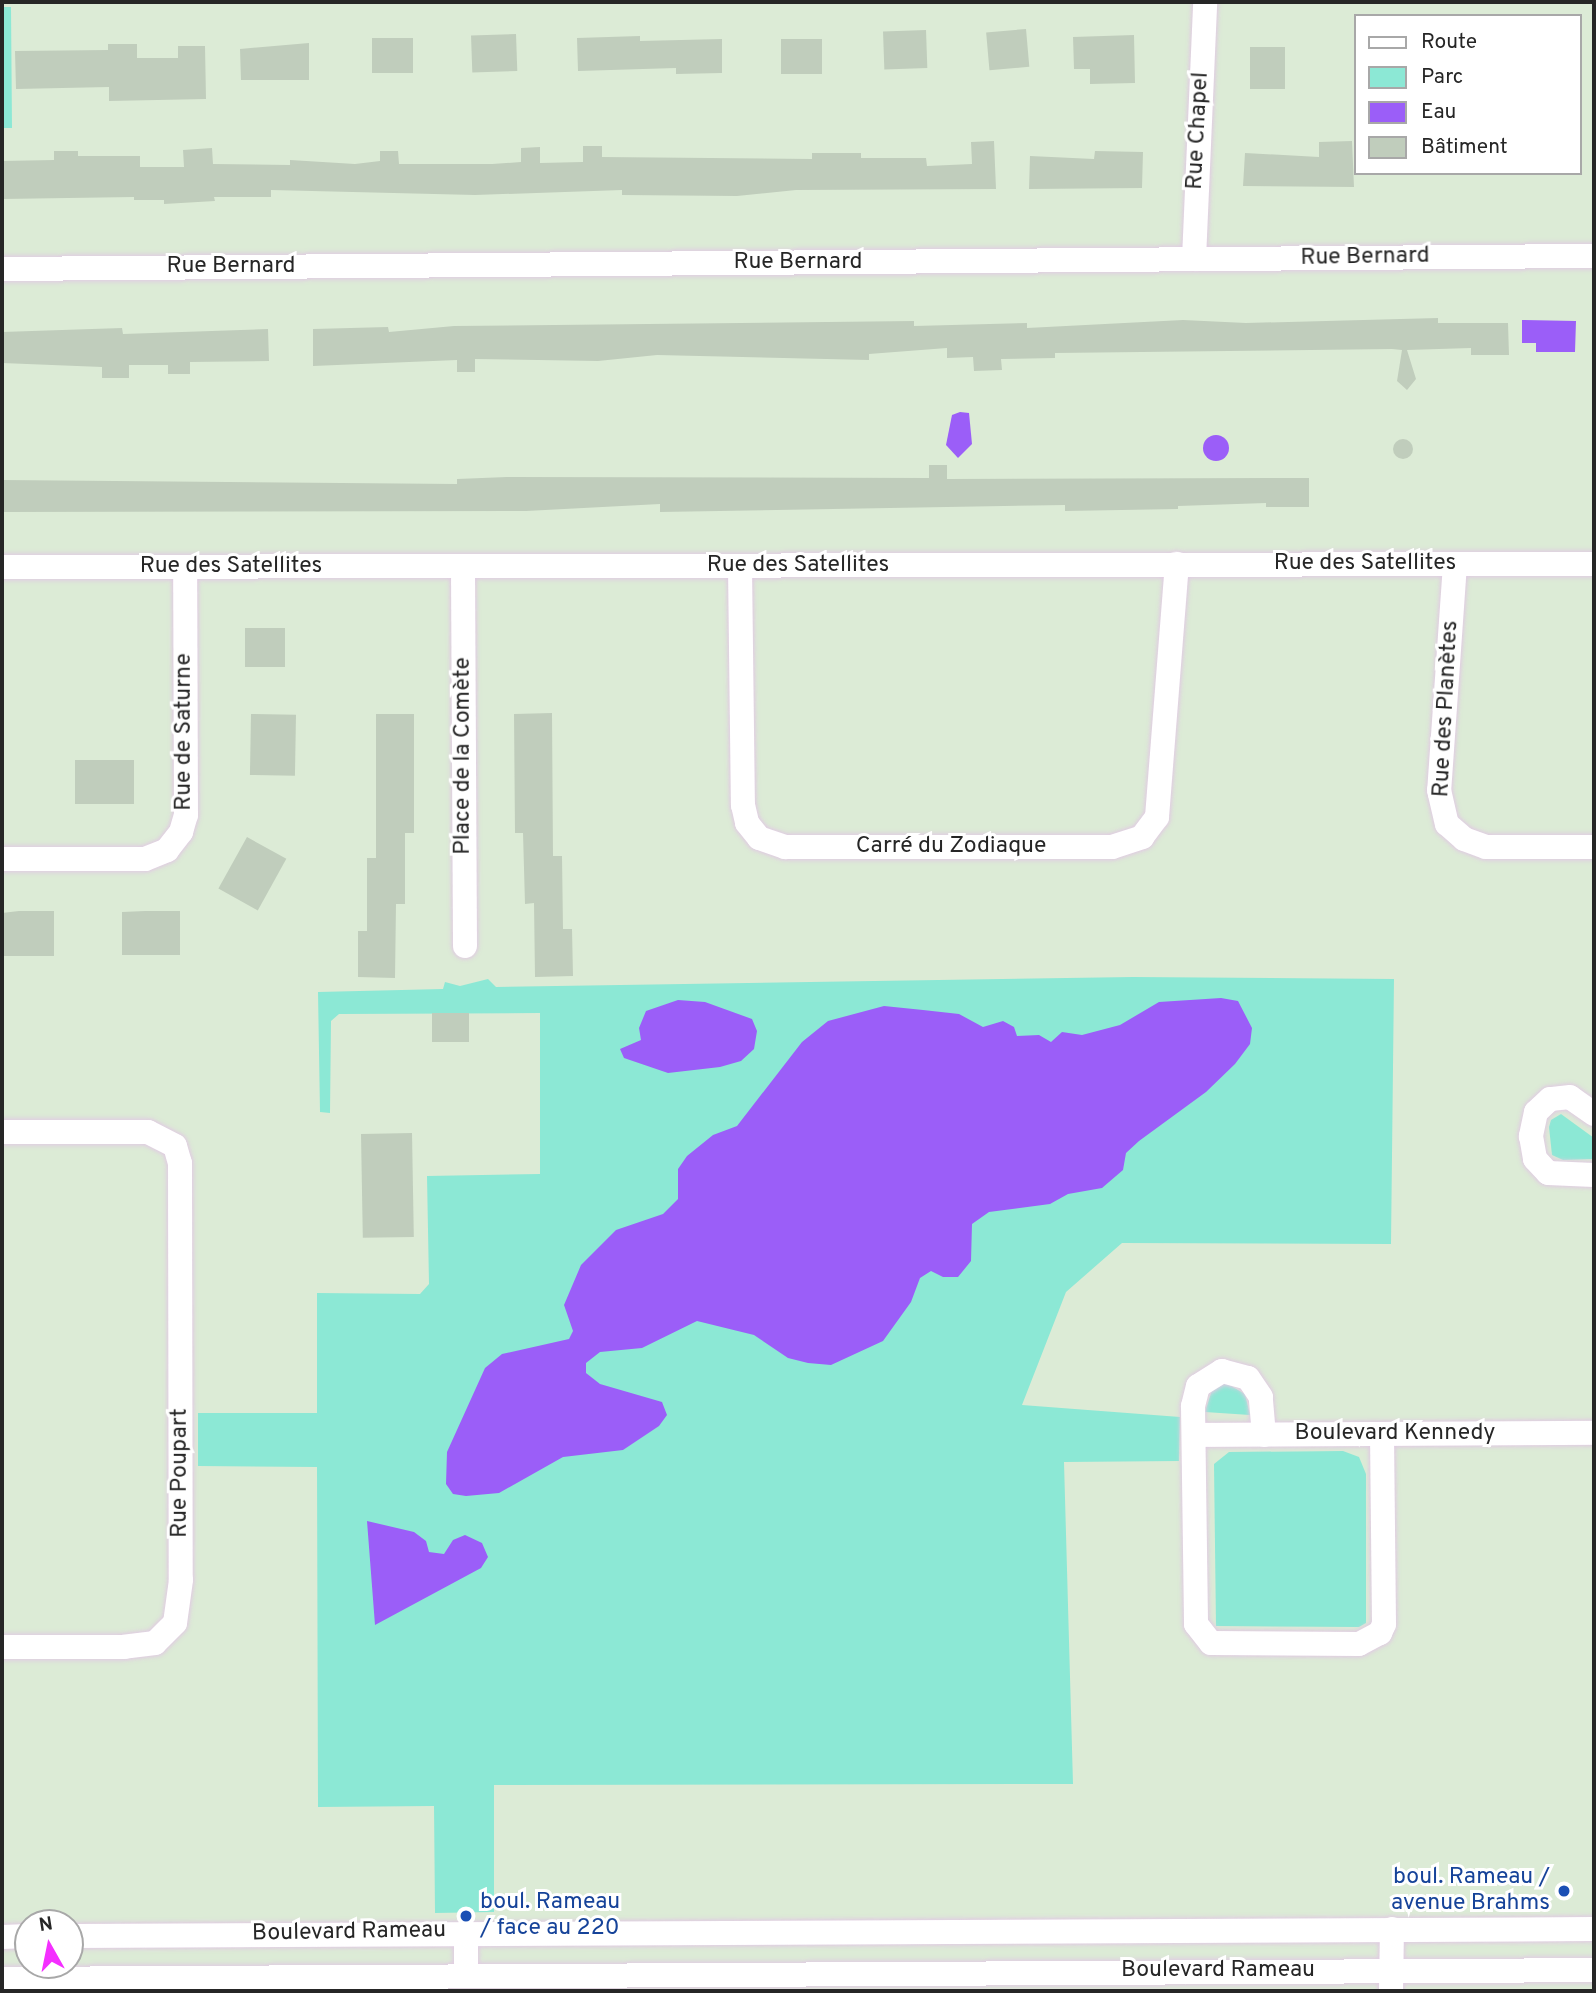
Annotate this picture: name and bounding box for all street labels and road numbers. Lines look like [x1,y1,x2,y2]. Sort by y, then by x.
street label: Rue Chapel [1182,72,1216,190]
street label: Rue Bernard [1300,243,1430,273]
street label: Rue Bernard [733,249,863,277]
street label: Rue Bernard [166,253,296,281]
street label: Rue des Satellites [1274,550,1456,578]
street label: Rue des Satellites [707,552,889,580]
street label: Rue des Satellites [140,553,322,581]
street label: Rue des Planètes [1429,620,1465,798]
street label: Rue de Saturne [171,653,199,811]
street label: Place de la Comète [450,657,478,855]
street label: Carré du Zodiaque [856,833,1046,861]
street label: Rue Poupart [167,1408,195,1538]
street label: Boulevard Kennedy [1294,1420,1496,1448]
street label: Boulevard Rameau [252,1918,446,1948]
street label: Boulevard Rameau [1121,1957,1315,1985]

